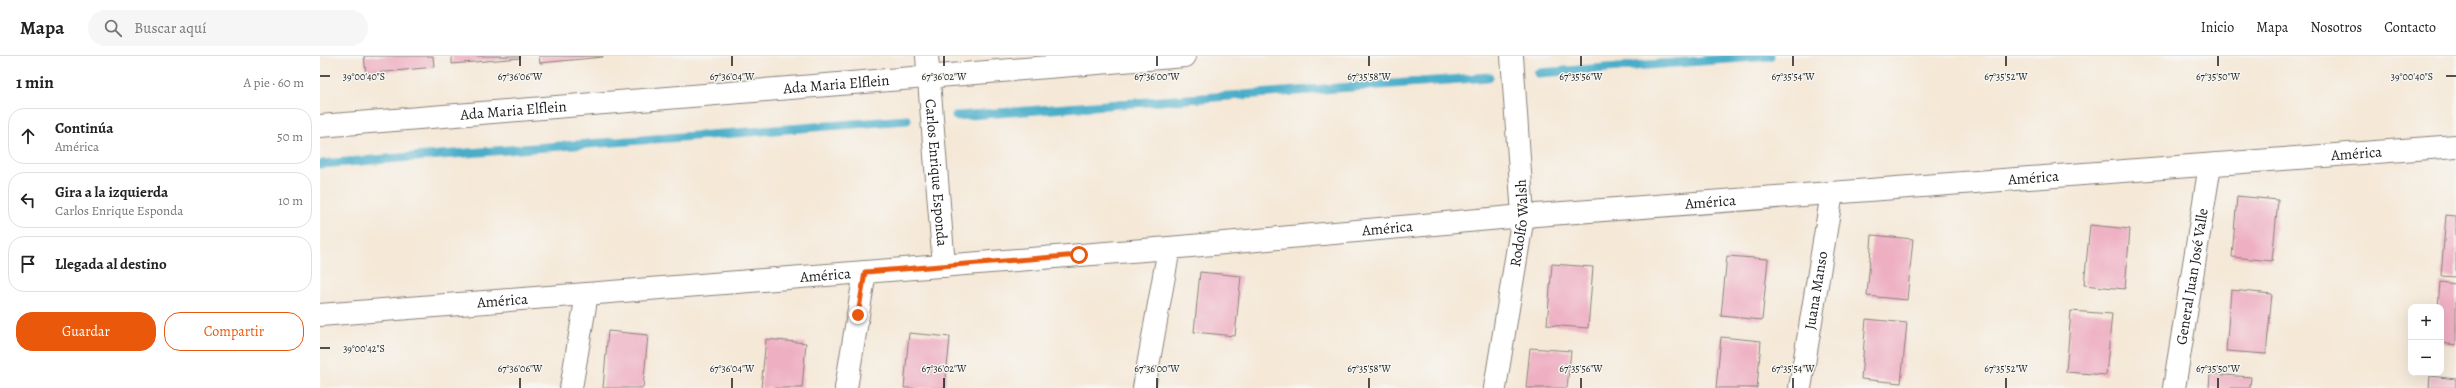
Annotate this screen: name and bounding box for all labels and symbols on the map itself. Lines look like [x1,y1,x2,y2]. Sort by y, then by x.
text: 39°00'40"S [343,70,385,83]
text: 67°36'06"W [498,70,543,83]
text: 67°36'04"W [710,70,755,83]
street label: Ada Maria Elflein [781,70,890,99]
text: 67°36'02"W [922,70,967,83]
text: 67°36'00"W [1134,70,1180,83]
text: 67°35'58"W [1347,70,1391,83]
text: 67°35'56"W [1559,70,1603,83]
text: 67°35'54"W [1771,70,1815,83]
text: 67°35'52"W [1984,70,2028,83]
text: 67°35'50"W [2196,70,2241,83]
text: 39°00'40"S [2391,70,2433,83]
street label: Ada Maria Elflein [458,96,567,125]
street label: Carlos Enrique Esponda [920,98,952,247]
street label: América [2329,142,2383,165]
street label: América [2006,166,2060,190]
street label: Rodolfo Walsh [1505,179,1533,268]
street label: América [1683,190,1737,214]
street label: General Juan José Valle [2171,206,2213,346]
street label: América [1360,216,1414,241]
route start [1070,246,1088,264]
street label: Juana Manso [1800,250,1832,331]
street label: América [798,263,852,287]
street label: América [475,289,529,313]
route end [849,306,867,324]
text: 39°00'42"S [343,342,385,355]
text: 67°36'06"W [498,362,543,375]
text: 67°36'04"W [710,362,755,375]
text: 67°36'02"W [922,362,967,375]
text: 67°36'00"W [1134,362,1180,375]
text: 67°35'58"W [1347,362,1391,375]
text: 67°35'56"W [1559,362,1603,375]
text: 67°35'54"W [1771,362,1815,375]
text: 67°35'52"W [1984,362,2028,375]
text: 67°35'50"W [2196,362,2241,375]

